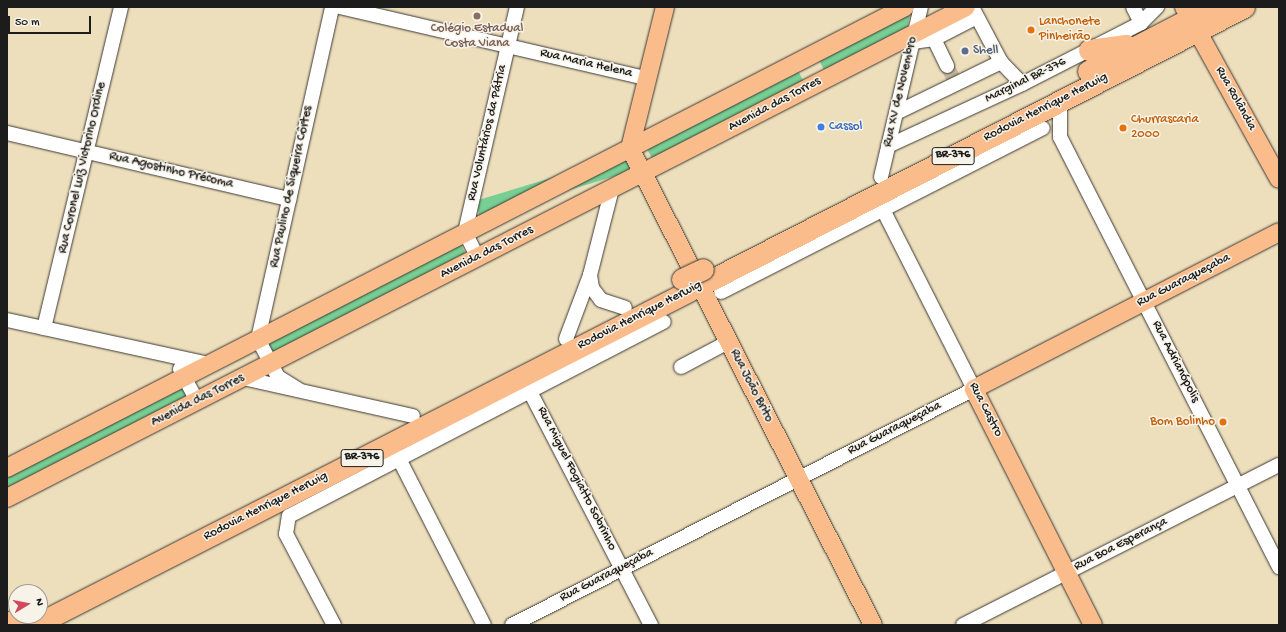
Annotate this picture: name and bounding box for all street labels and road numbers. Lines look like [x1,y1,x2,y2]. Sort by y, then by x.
street label: Rua XV de Novembro [881,35,921,149]
street label: Rua Maria Helena [538,46,634,82]
street label: Marginal BR-376 [983,55,1069,107]
street label: Rua Voluntários da Pátria [465,63,511,203]
street label: Rua Rolândia [1211,64,1259,134]
street label: Rodovia Henrique Herwig [981,70,1111,146]
street label: Avenida das Torres [726,74,824,136]
street label: Rua Coronel Luiz Victorino Ordine [56,81,110,255]
street label: Rua Paulino de Siqueira Côrtes [267,105,317,269]
road number: BR-376 [931,146,975,166]
street label: Rua Agostinho Précoma [107,149,235,193]
street label: Avenida das Torres [438,223,536,283]
street label: Rua Guaraqueçaba [1135,251,1233,311]
street label: Rodovia Henrique Herwig [575,278,705,354]
street label: Rua Adrianópolis [1148,319,1202,405]
street label: Rua João Brito [726,347,776,425]
street label: Avenida das Torres [149,371,247,431]
street label: Rua Castro [965,380,1005,440]
street label: Rua Guaraqueçaba [846,399,944,459]
street label: Rua Miguel Fogiatto Sobrinho [533,404,619,554]
road number: BR-376 [340,448,384,468]
street label: Rodovia Henrique Herwig [201,469,331,545]
street label: Rua Boa Esperança [1072,515,1170,575]
street label: Rua Guaraqueçaba [558,546,656,606]

